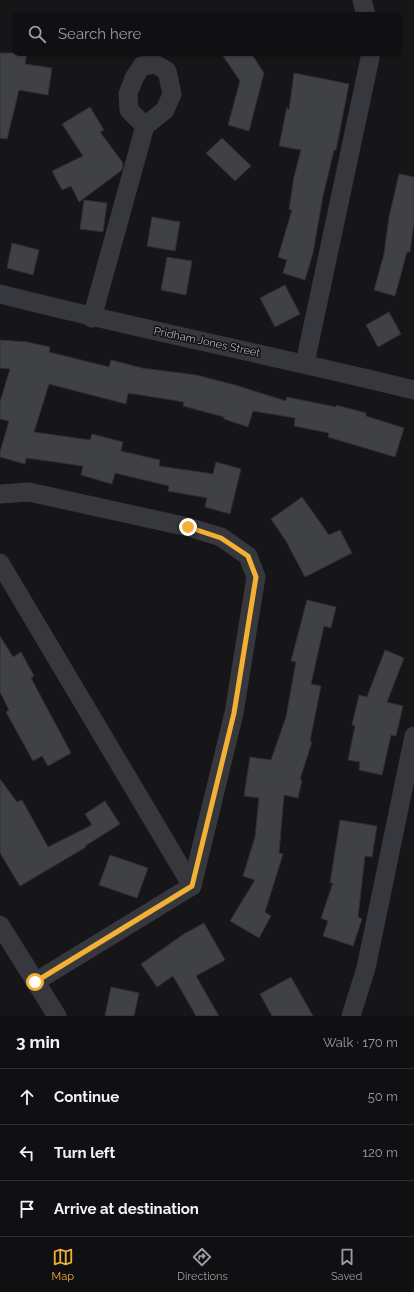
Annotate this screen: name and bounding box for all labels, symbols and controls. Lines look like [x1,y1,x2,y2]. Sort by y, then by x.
search box [12,12,402,56]
icon: search [26,23,48,45]
text: Search here [58,25,141,43]
street label: Pridham Jones Street [153,324,262,360]
route end [179,518,197,536]
route start [26,973,44,991]
text: 3 min [16,1032,60,1052]
text: Walk · 170 m [323,1035,398,1050]
icon: ahead [16,1086,38,1108]
text: Continue [54,1088,119,1106]
text: 50 m [368,1089,398,1104]
icon: left [16,1142,38,1164]
text: Turn left [54,1144,115,1162]
text: 120 m [362,1145,398,1160]
icon: arrive [16,1198,38,1220]
text: Arrive at destination [54,1200,199,1218]
tab: Map [52,1246,74,1283]
tab: Directions [177,1246,228,1283]
tab: Saved [331,1246,362,1283]

